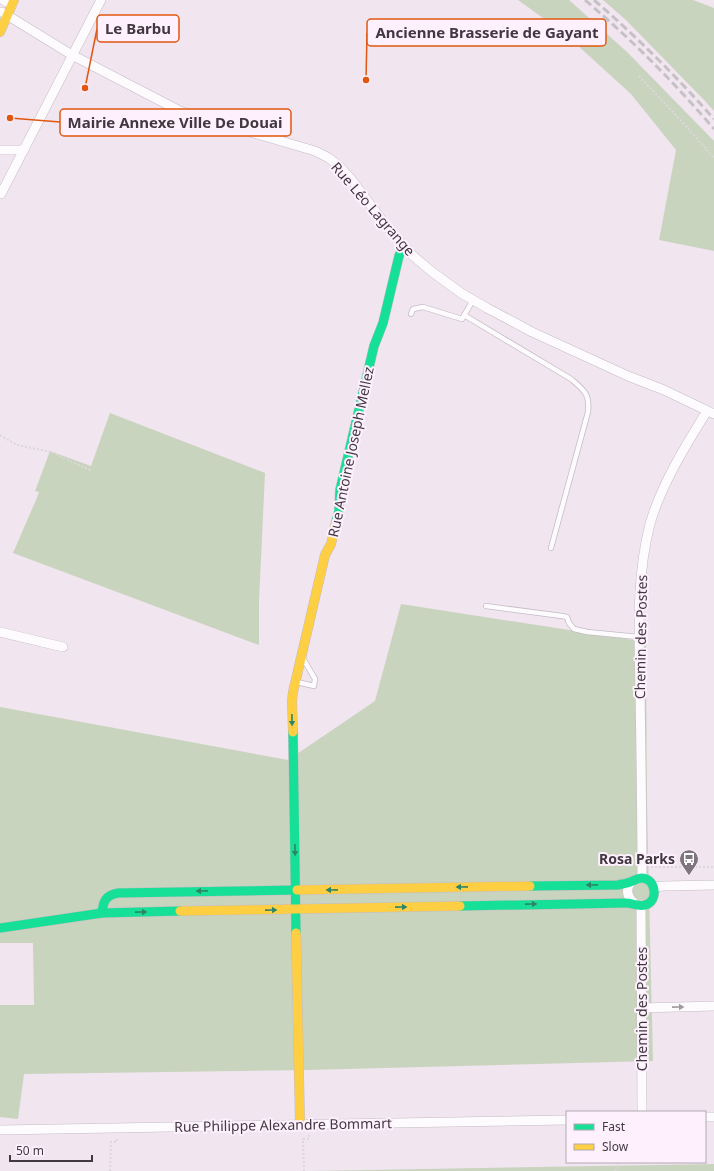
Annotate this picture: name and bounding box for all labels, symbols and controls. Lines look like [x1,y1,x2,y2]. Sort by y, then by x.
callout: Le Barbu [97,15,179,42]
text: Le Barbu [105,18,171,38]
callout: Ancienne Brasserie de Gayant [367,19,606,46]
text: Ancienne Brasserie de Gayant [375,22,599,42]
callout: Mairie Annexe Ville De Douai [60,109,291,136]
text: Mairie Annexe Ville De Douai [68,112,282,132]
street label: Rue Léo Lagrange [327,158,420,260]
street label: Rue Antoine Joseph Mellez [323,365,378,539]
street label: Chemin des Postes [630,574,651,699]
one-way arrow [289,714,295,727]
one-way arrow [292,844,298,857]
bus stop icon: Rosa Parks [678,848,700,876]
place label: Rosa Parks [599,849,675,868]
one-way arrow [585,882,598,888]
one-way arrow [455,884,468,890]
one-way arrow [326,886,338,893]
one-way arrow [195,888,208,894]
one-way arrow [525,901,537,908]
one-way arrow [395,904,408,910]
one-way arrow [265,907,278,913]
one-way arrow [135,909,147,916]
street label: Chemin des Postes [632,946,651,1071]
one-way arrow [672,1004,685,1010]
legend [566,1111,706,1163]
street label: Rue Philippe Alexandre Bommart [174,1113,392,1136]
text: Fast [602,1118,626,1135]
scale bar [10,1137,92,1163]
text: Slow [602,1138,629,1155]
text: 50 m [16,1142,44,1159]

